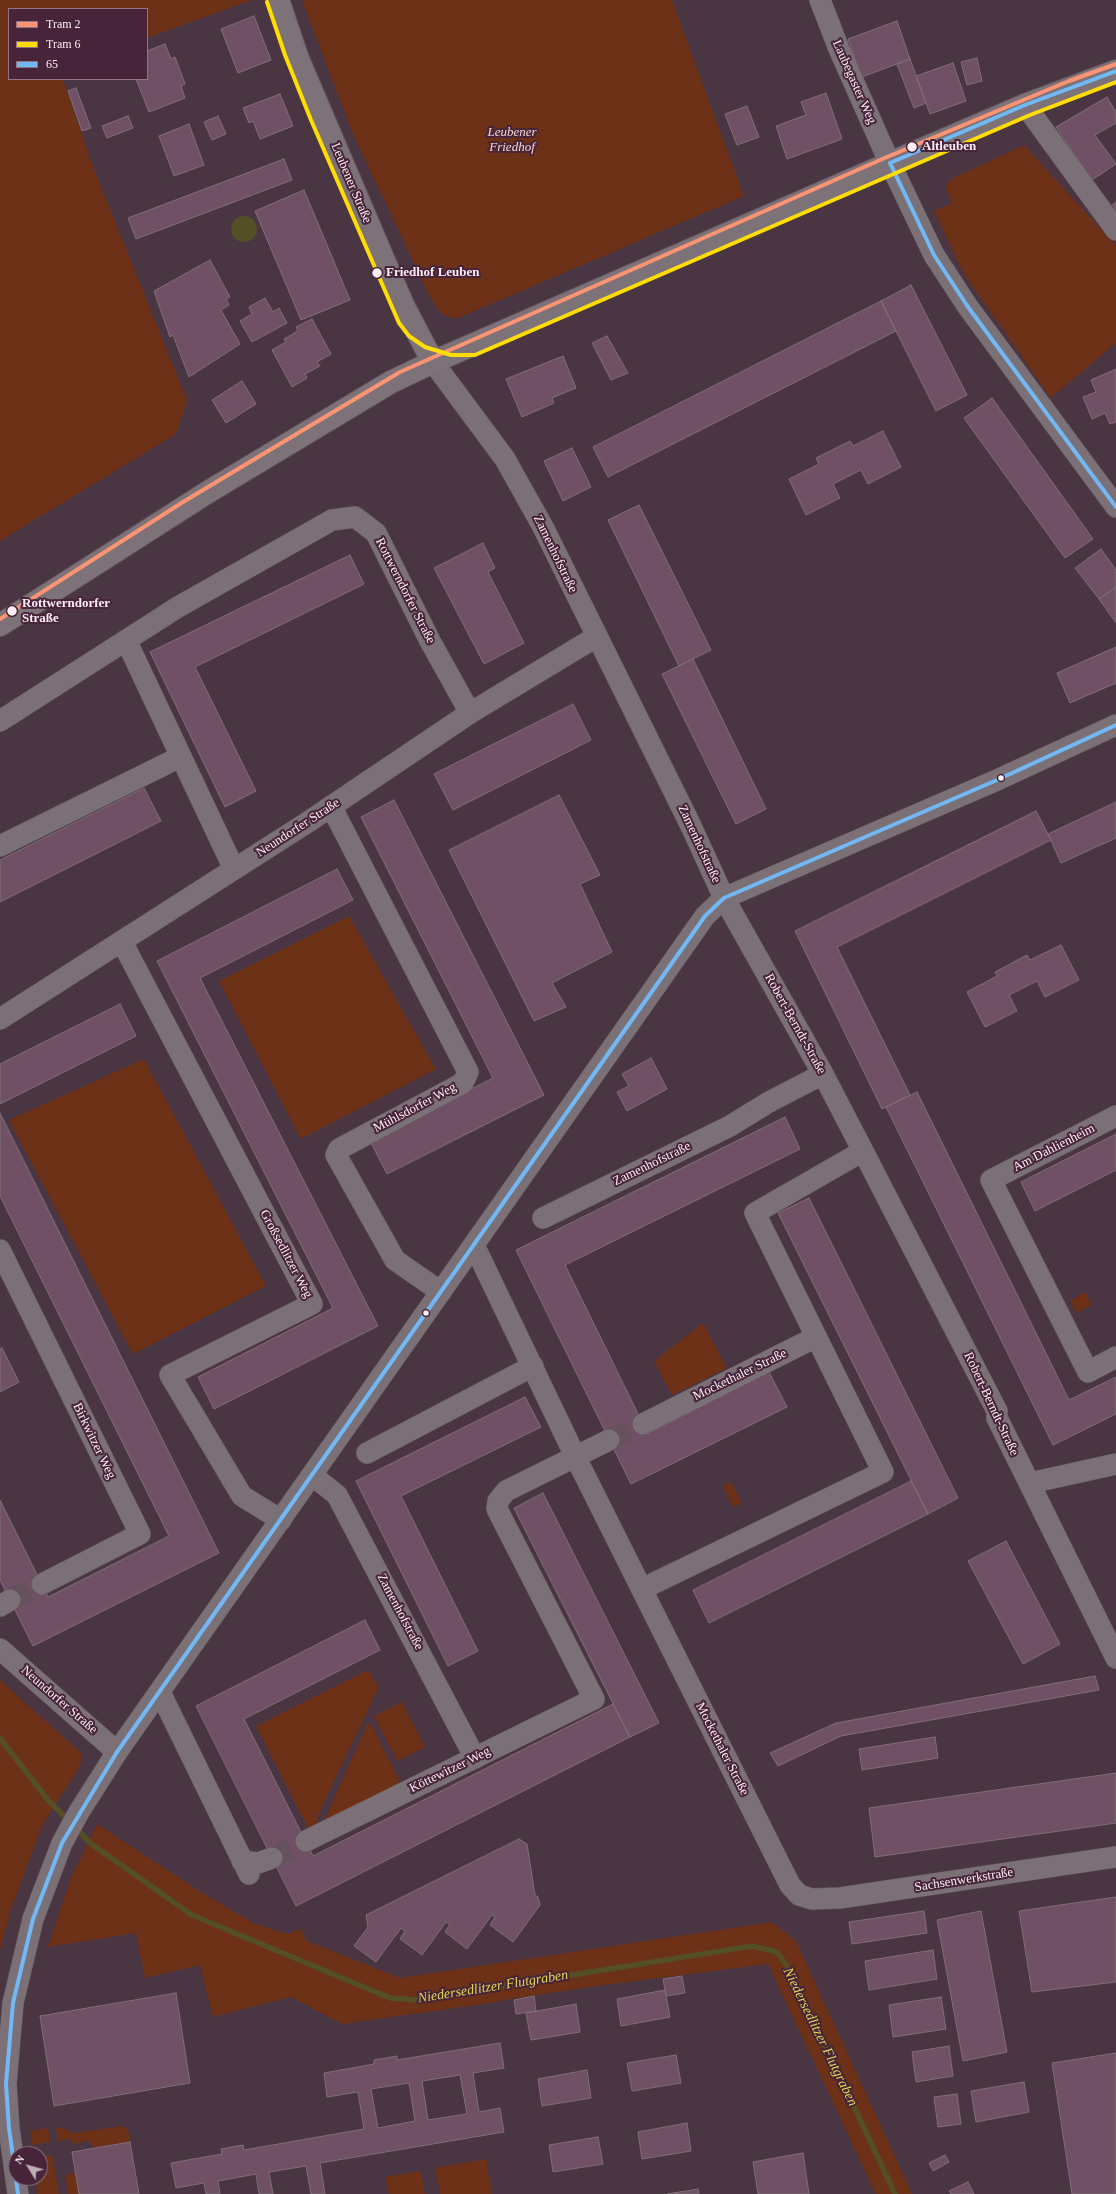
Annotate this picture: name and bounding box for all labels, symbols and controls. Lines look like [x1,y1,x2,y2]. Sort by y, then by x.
legend [8,8,148,80]
text: Tram 2 [46,17,81,31]
text: Tram 6 [46,37,81,51]
street label: Laubegaster Weg [829,38,879,126]
text: 65 [46,57,58,71]
park label: Leubener Friedhof [487,125,537,156]
place label: Altleuben [922,139,976,155]
marker: Altleuben [905,140,919,154]
street label: Leubener Straße [327,141,375,225]
place label: Friedhof Leuben [386,265,480,281]
marker: Friedhof Leuben [370,266,384,280]
street label: Zamenhofstraße [529,513,581,595]
street label: Rottwerndorfer Straße [372,536,438,646]
place label: Rottwerndorfer Straße [22,596,110,627]
marker: Rottwerndorfer Straße [5,604,19,618]
unlabelled marker [996,773,1006,783]
street label: Neundorfer Straße [253,795,343,861]
street label: Zamenhofstraße [674,802,724,886]
street label: Robert-Berndt-Straße [761,971,829,1077]
street label: Mühlsdorfer Weg [371,1080,459,1136]
street label: Am Dahlienheim [1010,1121,1098,1175]
street label: Zamenhofstraße [611,1138,693,1190]
street label: Großsedlitzer Weg [256,1207,316,1301]
unlabelled marker [421,1308,431,1318]
street label: Mockethaler Straße [691,1346,789,1404]
street label: Robert-Berndt-Straße [960,1350,1022,1458]
street label: Birkwitzer Weg [69,1401,119,1481]
street label: Zamenhofstraße [373,1571,427,1653]
street label: Neundorfer Straße [18,1662,100,1738]
street label: Mockethaler Straße [692,1700,752,1798]
street label: Köttewitzer Weg [407,1744,493,1796]
street label: Sachsenwerkstraße [914,1865,1014,1895]
water label: Niedersedlitzer Flutgraben [779,1965,861,2109]
water label: Niedersedlitzer Flutgraben [417,1967,569,2007]
north arrow [8,2146,48,2186]
text: N [12,2153,26,2166]

